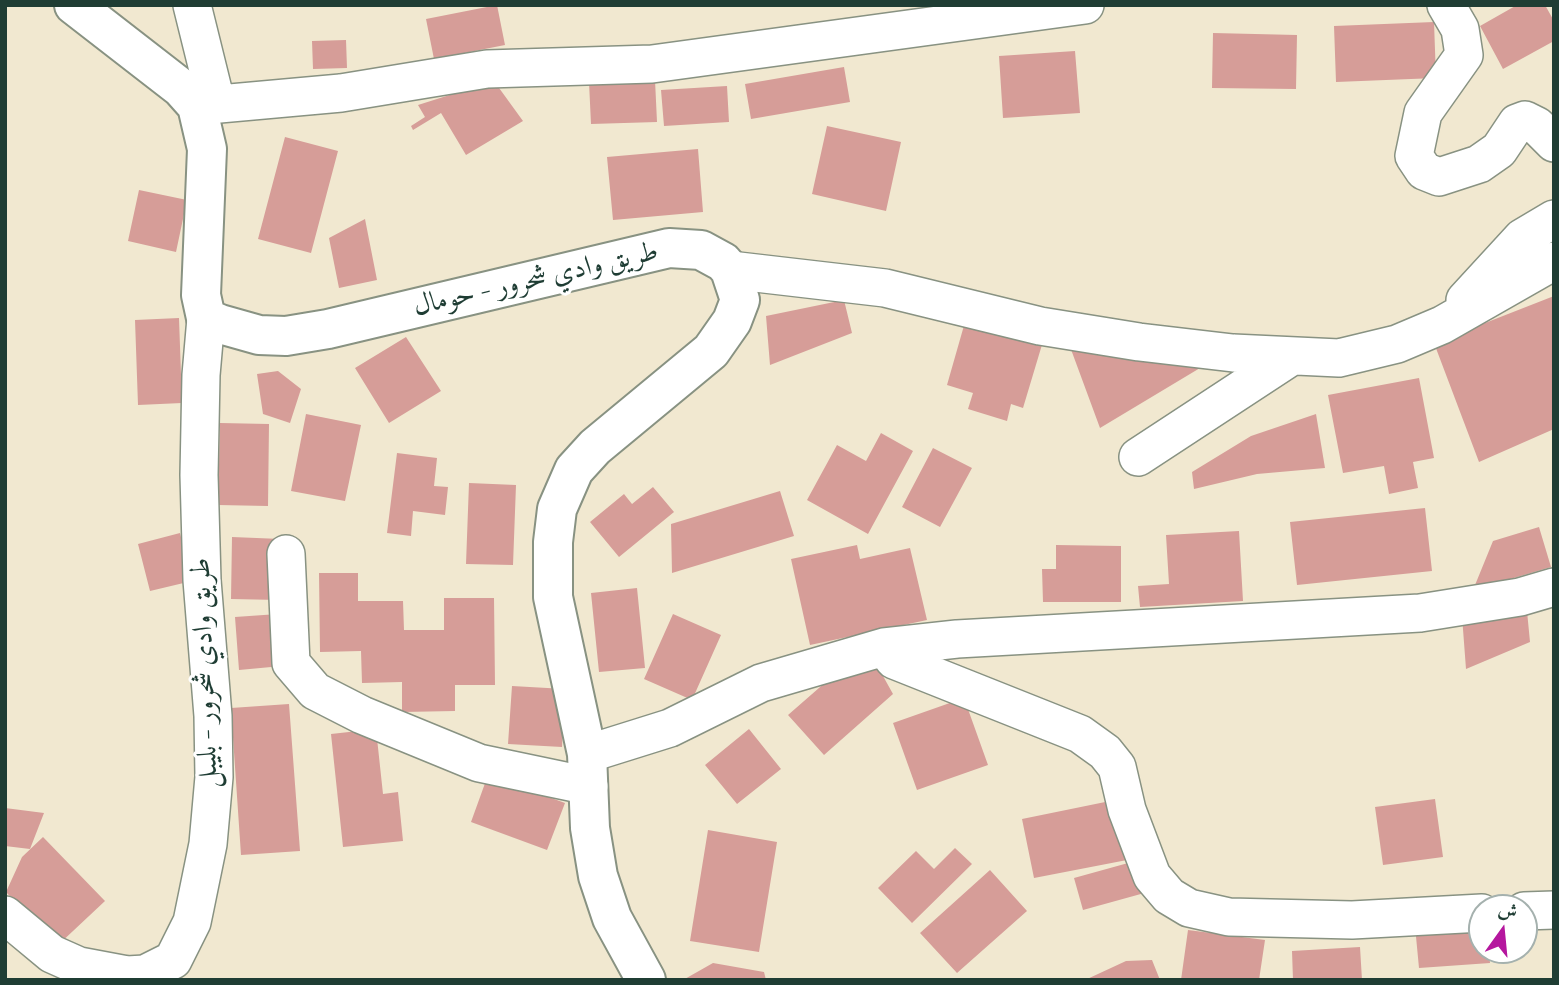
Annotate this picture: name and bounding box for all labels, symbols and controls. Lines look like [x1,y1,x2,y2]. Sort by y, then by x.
street label: طريق وادي شحرور - حومال [410,235,662,325]
street label: طريق وادي شحرور - بليبل [185,557,227,789]
north arrow [1468,894,1538,964]
text: ش [1496,897,1520,925]

